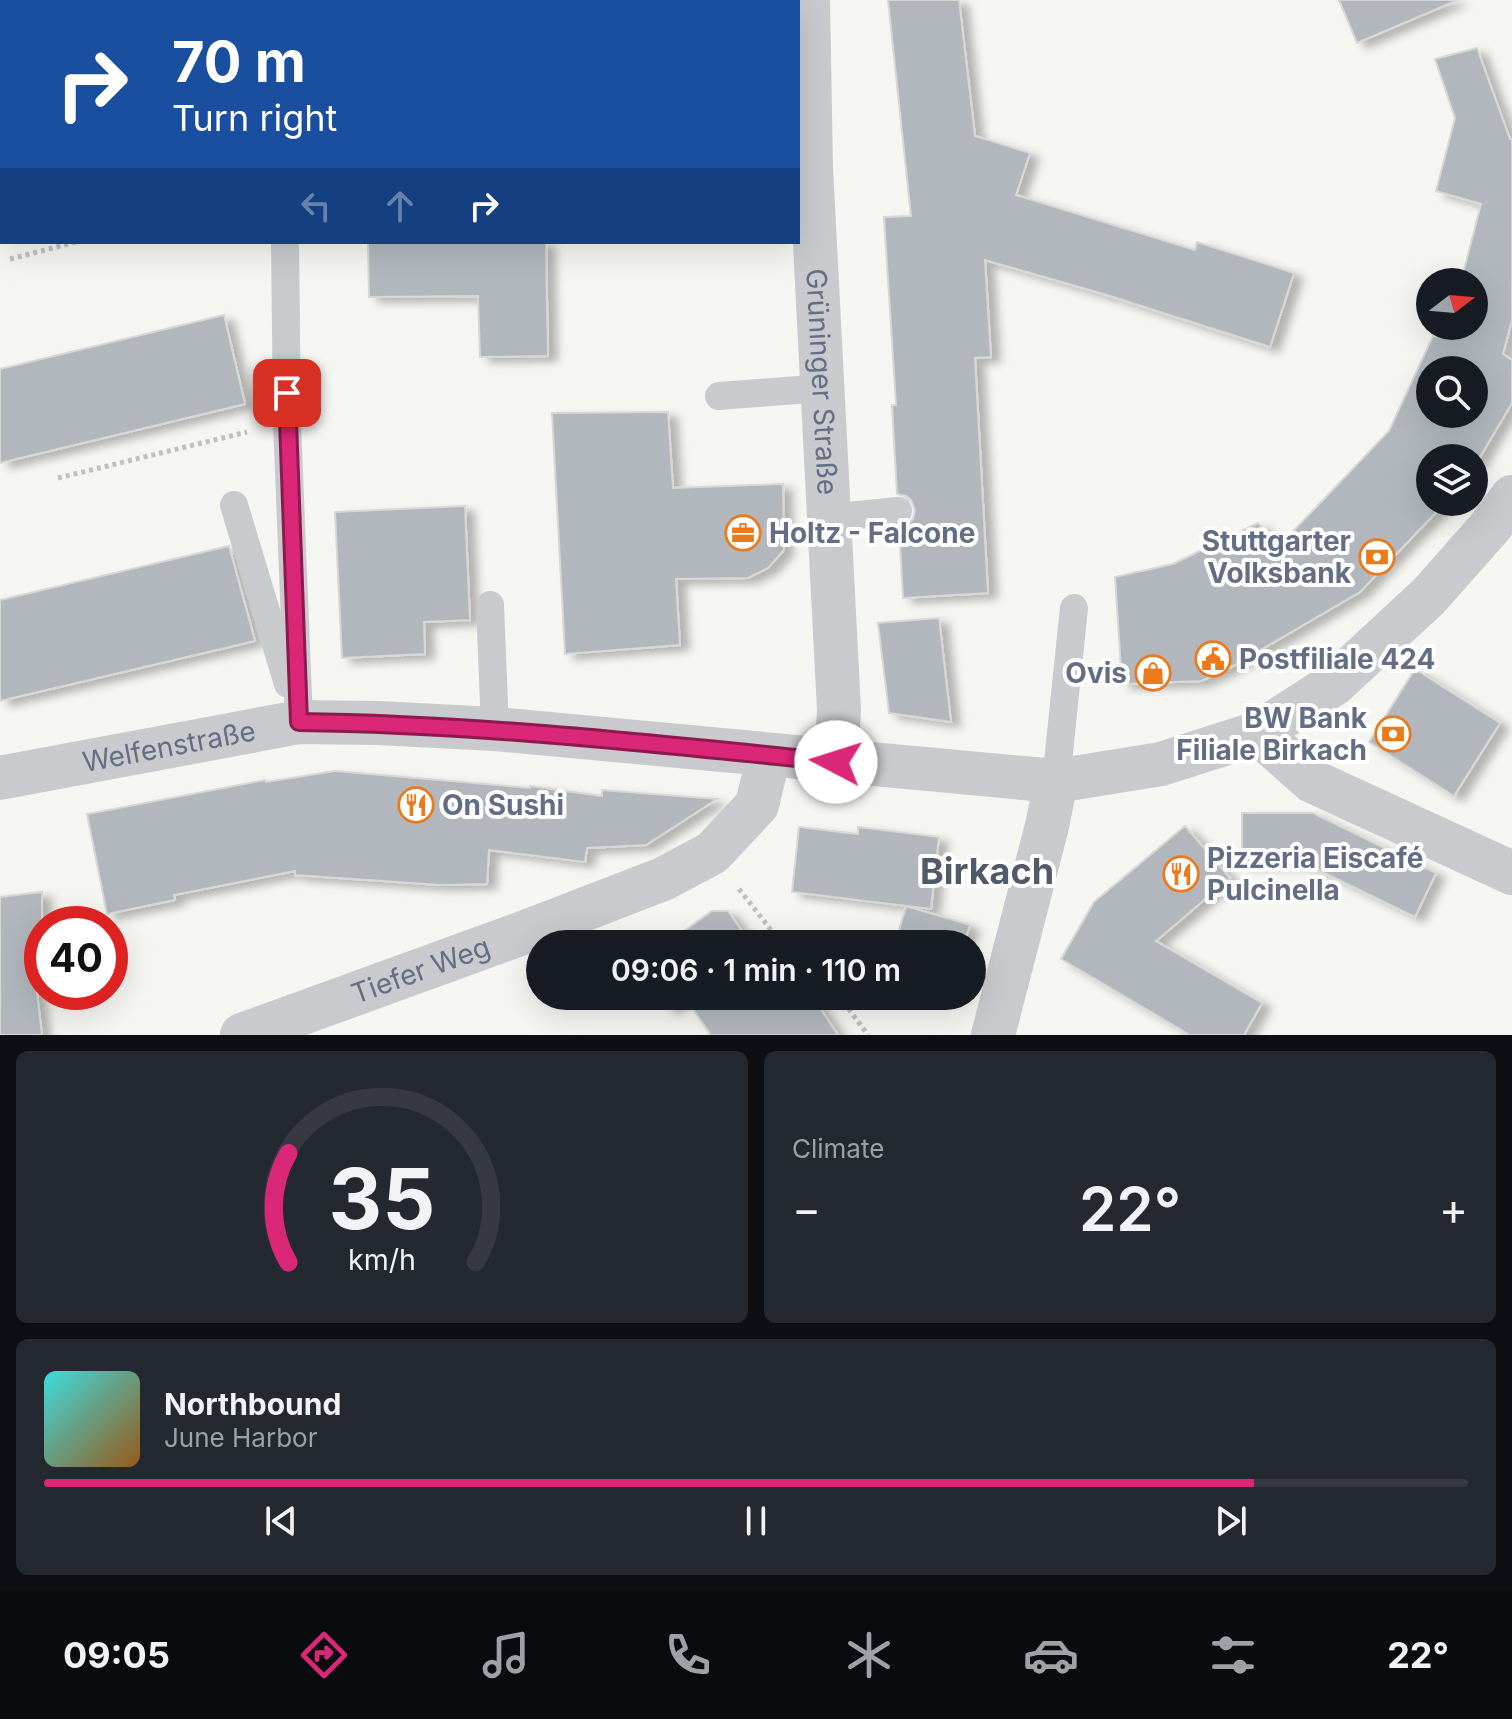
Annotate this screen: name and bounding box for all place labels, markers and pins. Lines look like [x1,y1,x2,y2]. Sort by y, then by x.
pin [253,359,321,427]
office icon: Holtz - Falcone [724,514,762,552]
place label: Holtz - Falcone [769,516,975,550]
place label: Stuttgarter Volksbank [1202,524,1352,590]
bank icon: Stuttgarter Volksbank [1358,538,1396,576]
public building icon: Postfiliale 424 [1194,640,1232,678]
place label: Postfiliale 424 [1239,642,1435,676]
shop icon: Ovis [1134,654,1172,692]
place label: Ovis [1065,656,1127,690]
place label: BW Bank Filiale Birkach [1176,701,1368,767]
bank icon: BW Bank Filiale Birkach [1374,715,1412,753]
restaurant icon: On Sushi [397,786,435,824]
place label: On Sushi [442,788,564,822]
place label: Pizzeria Eiscafé Pulcinella [1207,841,1424,907]
restaurant icon: Pizzeria Eiscafé Pulcinella [1162,855,1200,893]

